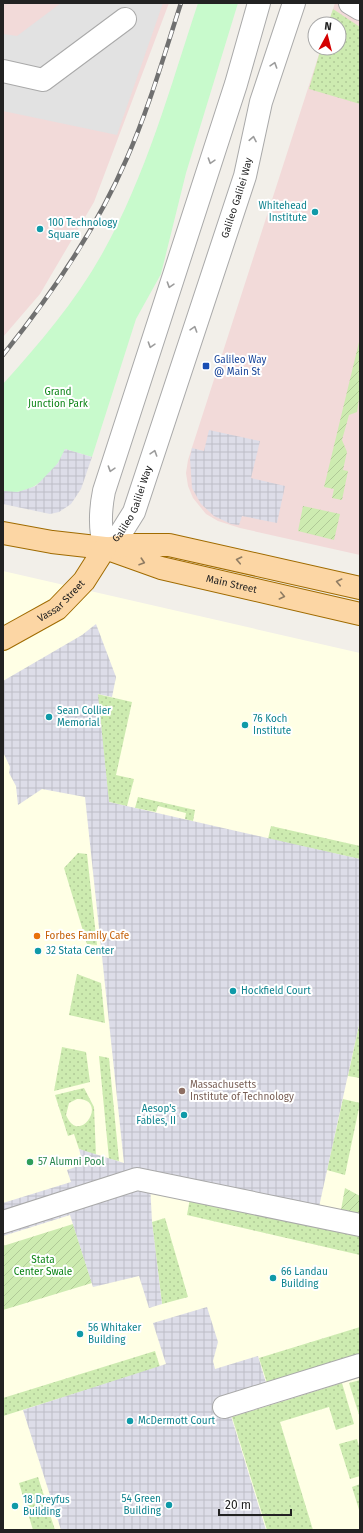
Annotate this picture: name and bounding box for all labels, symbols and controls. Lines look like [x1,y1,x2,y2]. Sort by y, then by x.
north arrow [307,16,347,56]
text: N [324,20,333,33]
one-way arrow [269,62,277,69]
one-way arrow [249,135,257,142]
street label: Galileo Galilei Way [219,157,255,240]
one-way arrow [207,158,215,165]
place label: Whitehead Institute [259,200,307,224]
marker: Whitehead Institute [310,207,320,217]
place label: 100 Technology Square [48,217,117,241]
marker: 100 Technology Square [35,224,45,234]
one-way arrow [166,281,175,288]
one-way arrow [189,326,198,333]
one-way arrow [147,342,156,349]
place label: Galileo Way @ Main St [214,354,266,378]
marker: Galileo Way @ Main St [201,361,211,371]
park label: Grand Junction Park [28,386,89,410]
one-way arrow [149,450,157,457]
street label: Galileo Galilei Way [110,464,155,545]
one-way arrow [107,465,116,472]
one-way arrow [138,557,145,566]
one-way arrow [236,557,243,565]
street label: Main Street [205,573,258,596]
street label: Vassar Street [36,577,88,625]
one-way arrow [336,579,343,587]
one-way arrow [279,591,285,599]
place label: Sean Collier Memorial [57,705,111,729]
marker: Sean Collier Memorial [44,712,54,722]
place label: 76 Koch Institute [253,713,291,737]
marker: 76 Koch Institute [240,720,250,730]
place label: Forbes Family Cafe [45,930,129,942]
marker: Forbes Family Cafe [32,931,42,941]
place label: 32 Stata Center [46,945,114,957]
marker: 32 Stata Center [33,946,43,956]
place label: Hockfield Court [241,985,311,997]
marker: Hockfield Court [228,986,238,996]
place label: Massachusetts Institute of Technology [190,1079,294,1103]
marker: Massachusetts Institute of Technology [177,1086,187,1096]
place label: Aesop's Fables, II [136,1103,176,1127]
marker: Aesop's Fables, II [179,1110,189,1120]
place label: 57 Alumni Pool [38,1156,104,1168]
marker: 57 Alumni Pool [25,1157,35,1167]
park label: Stata Center Swale [14,1254,72,1278]
place label: 66 Landau Building [281,1266,328,1290]
marker: 66 Landau Building [268,1273,278,1283]
place label: 56 Whitaker Building [88,1322,141,1346]
marker: 56 Whitaker Building [75,1329,85,1339]
place label: McDermott Court [138,1415,216,1427]
marker: McDermott Court [125,1416,135,1426]
scale bar [219,1491,291,1517]
place label: 54 Green Building [121,1493,162,1517]
place label: 18 Dreyfus Building [23,1494,70,1518]
text: 20 m [225,1498,251,1512]
marker: 54 Green Building [164,1500,174,1510]
marker: 18 Dreyfus Building [10,1501,20,1511]

